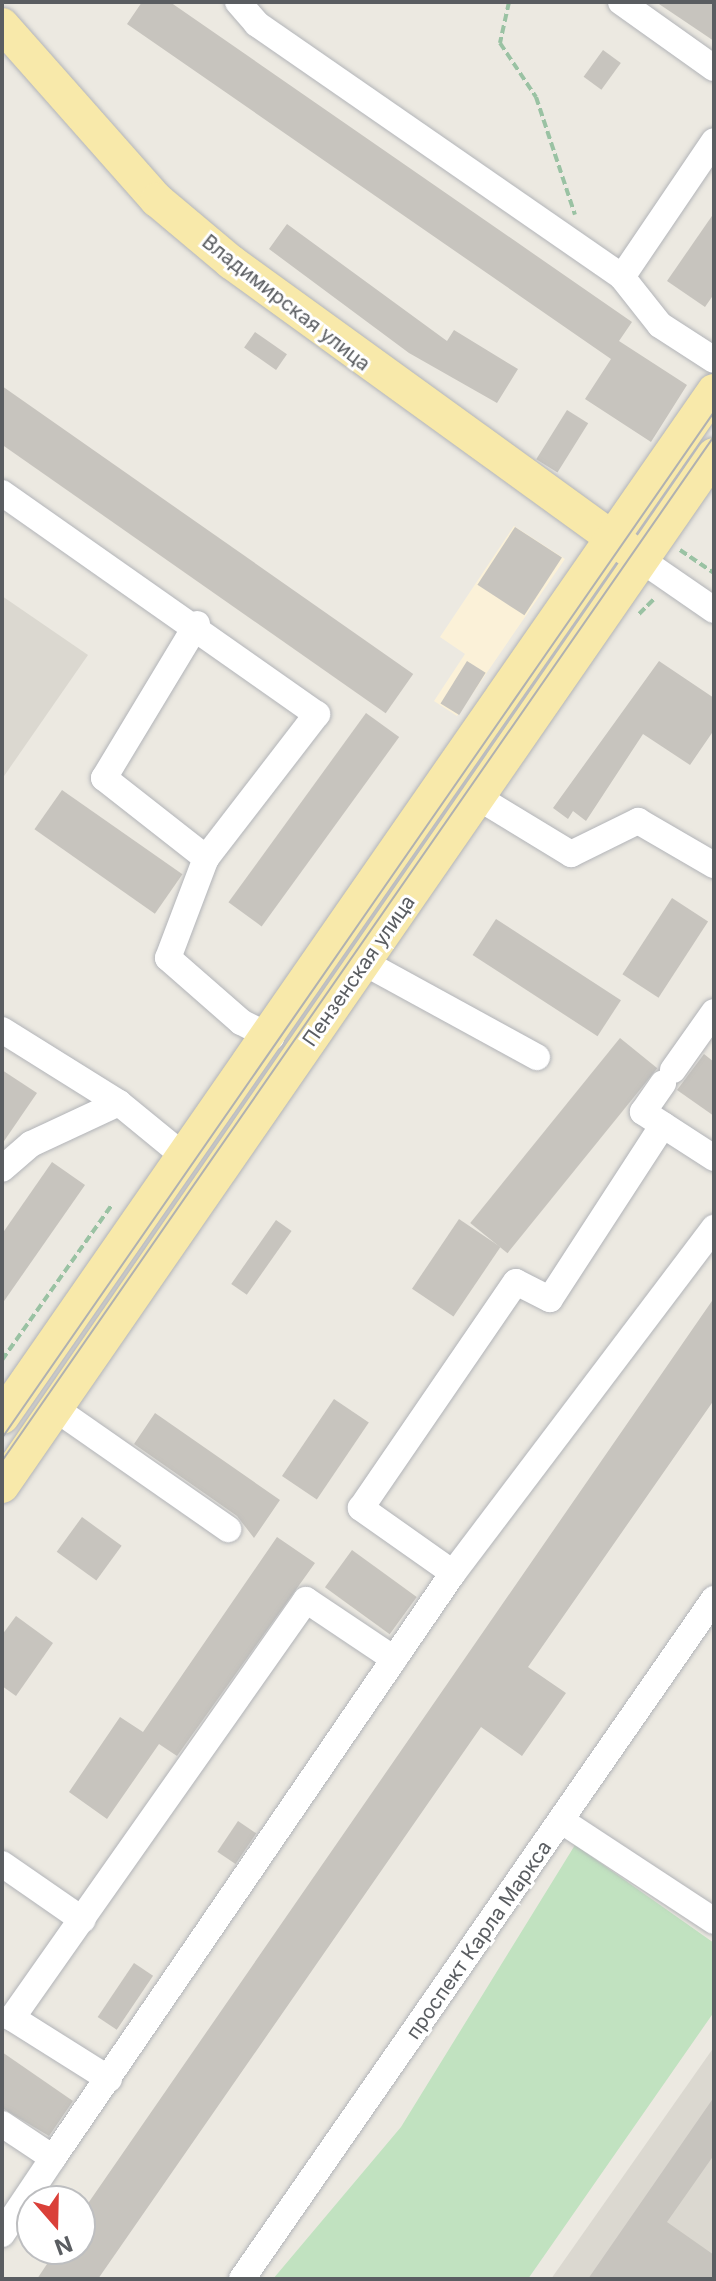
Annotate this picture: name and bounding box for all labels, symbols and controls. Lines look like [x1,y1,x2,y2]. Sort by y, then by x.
street label: Владимирская улица [197,230,375,376]
street label: Пензенская улица [298,891,420,1051]
street label: проспект Карла Маркса [401,1836,557,2044]
north arrow [16,2185,96,2265]
text: N [51,2231,76,2261]

